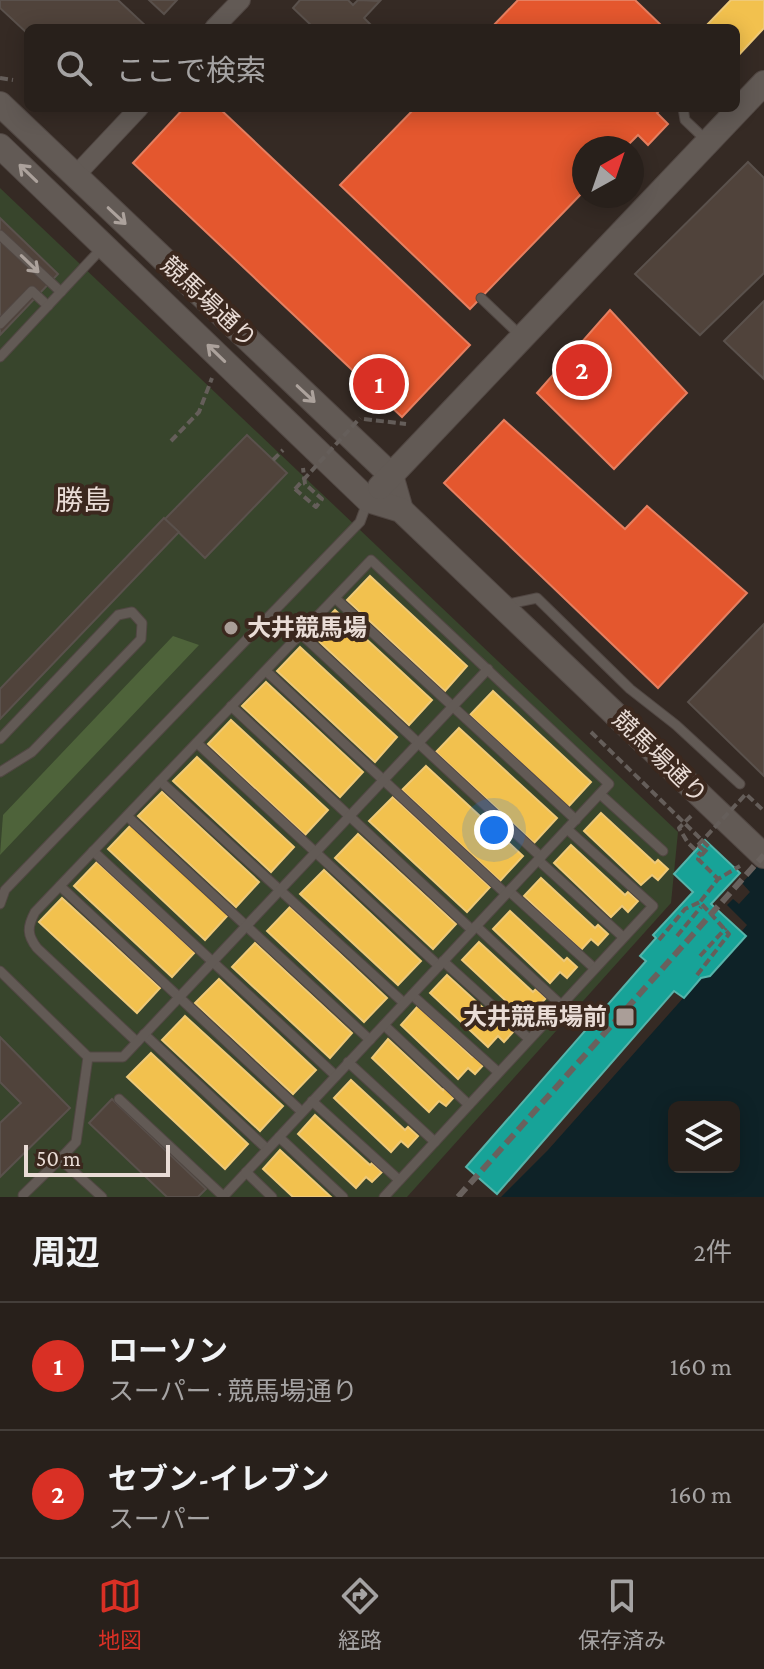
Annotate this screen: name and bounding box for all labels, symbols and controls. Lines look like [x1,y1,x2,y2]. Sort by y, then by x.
search box [24,24,740,112]
icon: search [52,46,96,90]
text: ここで検索 [116,54,266,87]
north arrow [572,136,644,208]
one-way arrow [18,164,38,183]
one-way arrow [107,206,127,225]
street label: 競馬場通り [156,251,262,352]
one-way arrow [20,254,40,273]
pin: 2 [556,340,608,400]
one-way arrow [207,344,226,363]
pin: 1 [353,354,405,414]
one-way arrow [296,385,316,404]
district label: 勝島 [55,485,111,516]
place label: 大井競馬場 [247,614,367,641]
marker: 大井競馬場 [222,619,240,637]
street label: 競馬場通り [608,705,713,808]
your location [474,810,514,850]
place label: 大井競馬場前 [463,1003,607,1030]
marker: 大井競馬場前 [614,1006,636,1028]
map controls [668,1101,740,1173]
button: layers [668,1101,740,1173]
scale bar [24,1141,170,1177]
text: 50 m [36,1146,81,1171]
text: 周辺 [32,1234,100,1271]
text: 2件 [694,1238,732,1267]
text: ローソン [108,1334,228,1367]
text: 1 [53,1352,63,1381]
text: 160 m [670,1352,732,1381]
text: スーパー · 競馬場通り [108,1377,358,1406]
text: セブン-イレブン [108,1462,329,1495]
text: 2 [51,1480,65,1509]
text: 160 m [670,1480,732,1509]
text: スーパー [108,1505,212,1534]
tab: 地図 [98,1574,142,1654]
tab: 経路 [338,1574,382,1654]
tab: 保存済み [578,1574,666,1654]

